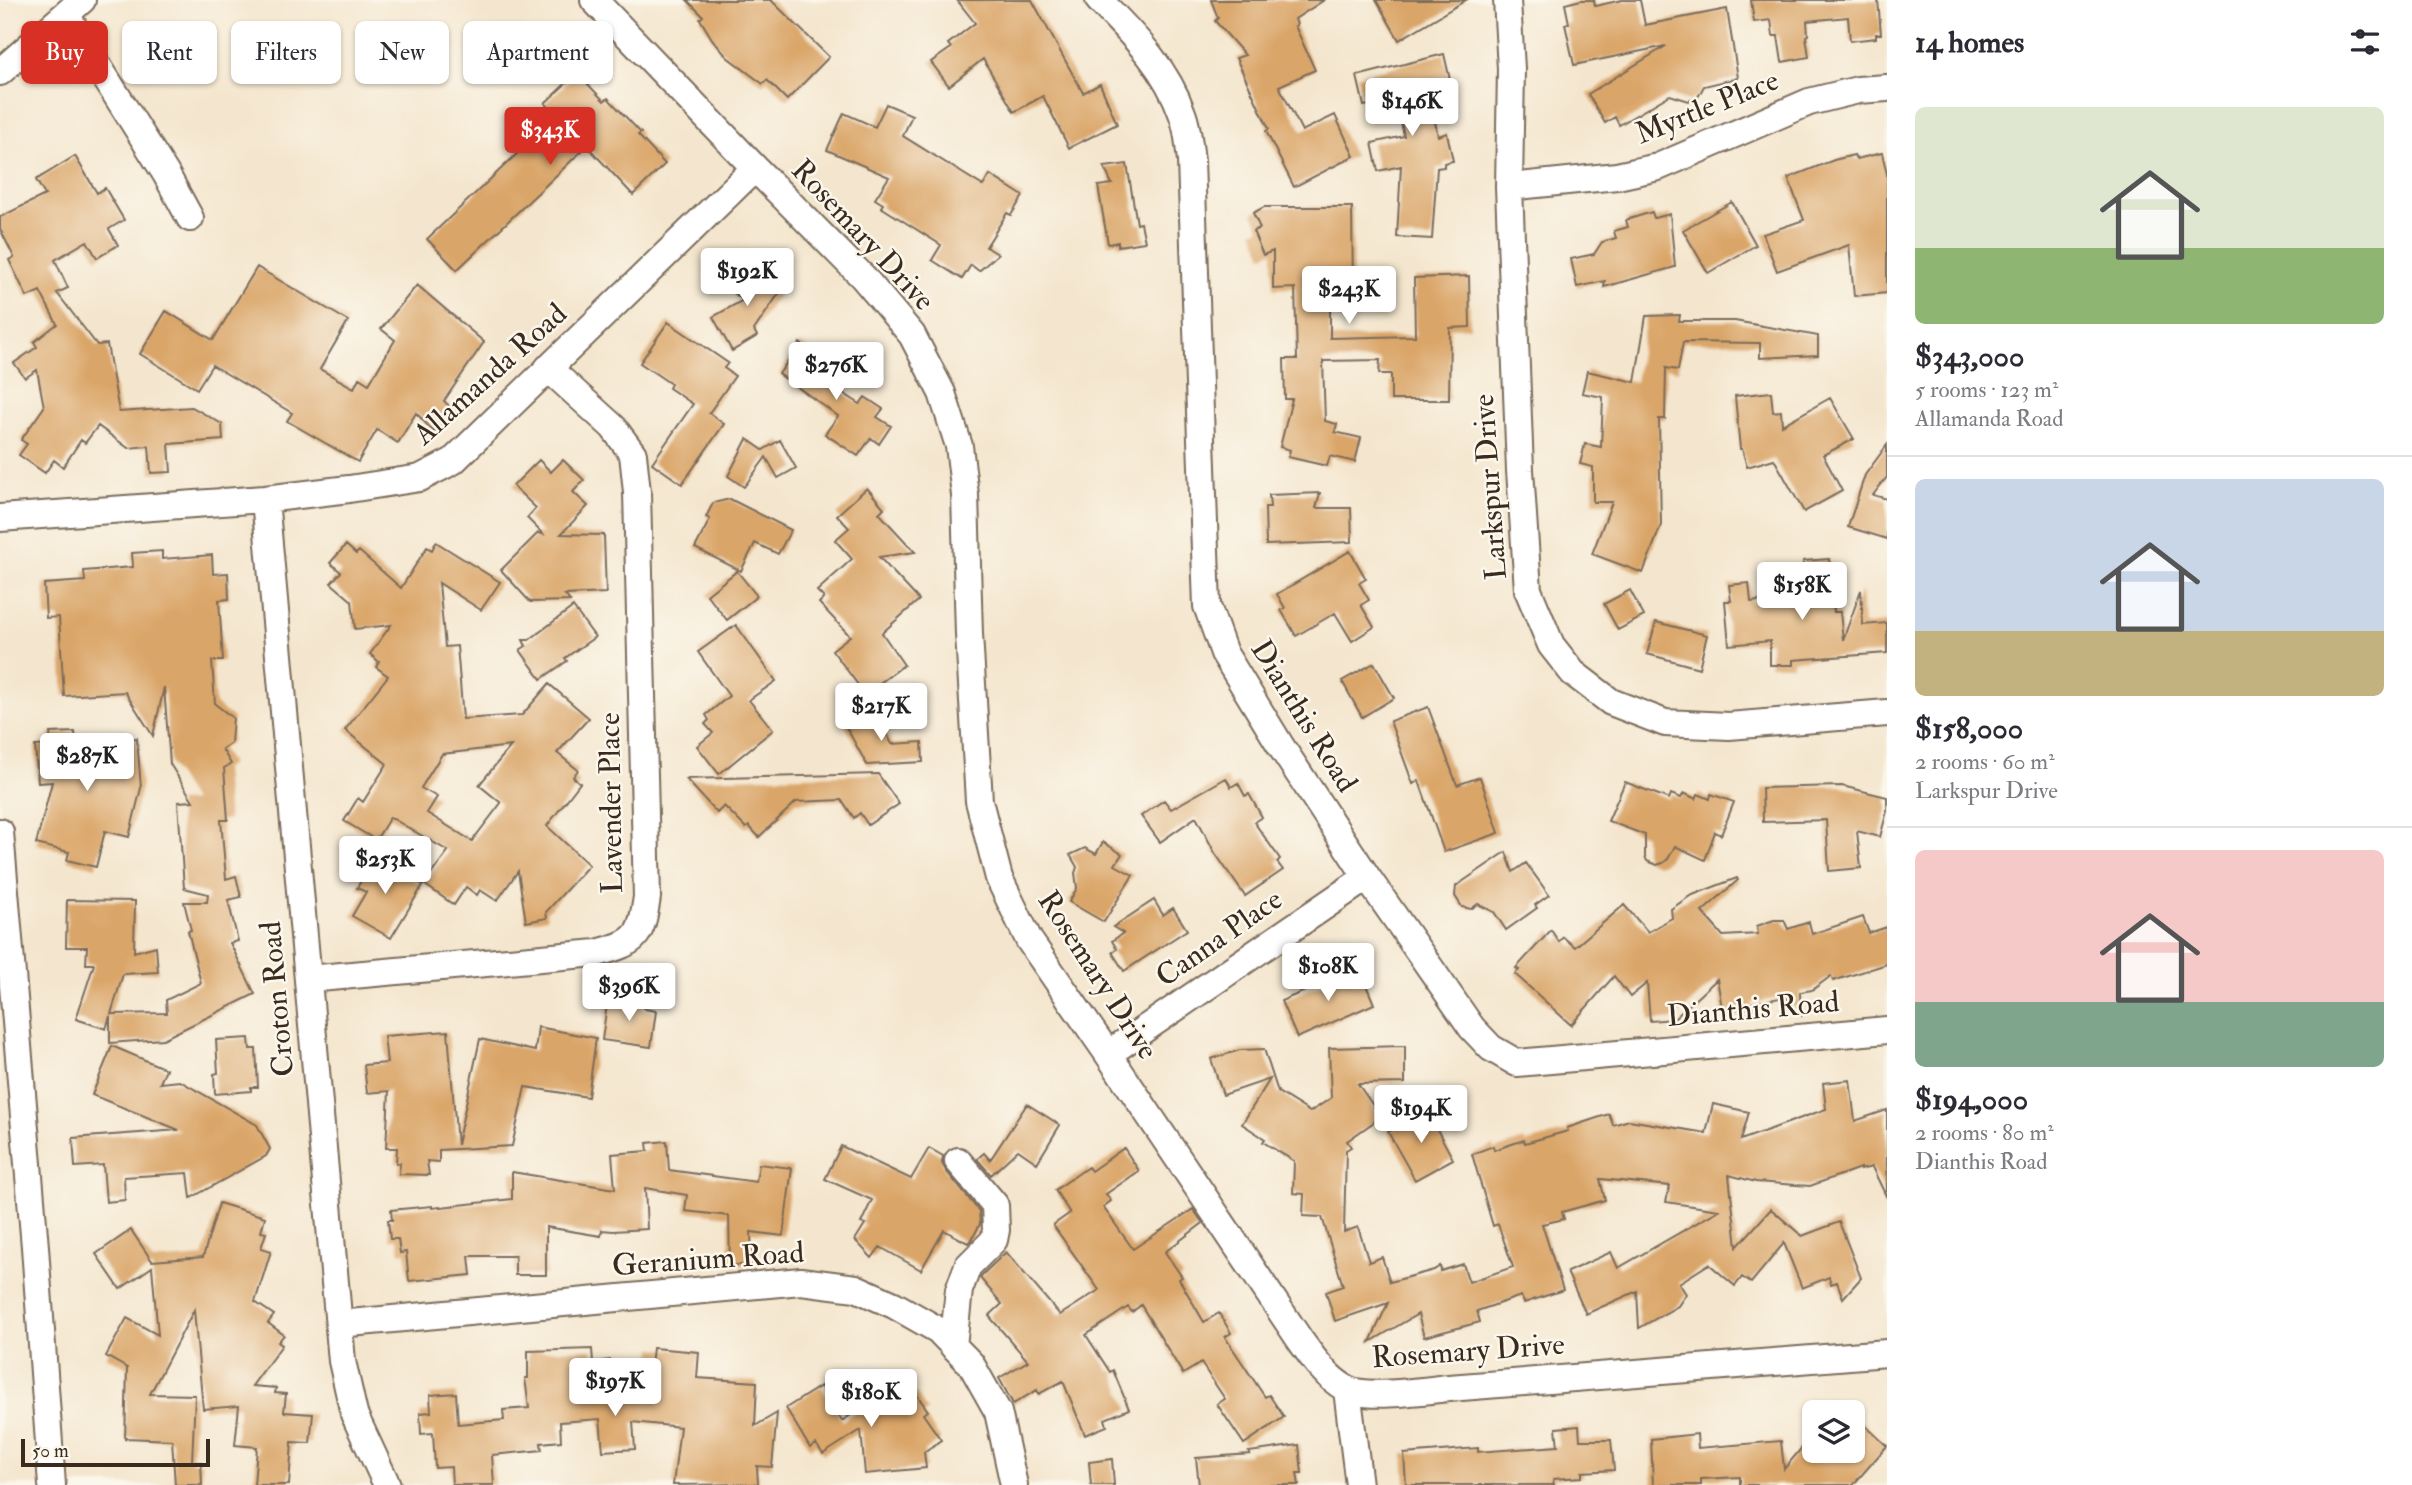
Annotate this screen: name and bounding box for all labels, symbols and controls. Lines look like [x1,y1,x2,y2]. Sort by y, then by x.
chip: Buy [21,21,108,84]
chip: Rent [122,21,217,84]
chip: Filters [231,21,341,84]
chip: New [355,21,449,84]
chip: Apartment [463,21,613,84]
icon: filters [2346,23,2384,61]
text: 14 homes [1915,24,2024,61]
street label: Myrtle Place [1630,62,1784,152]
pin: $146K [1363,78,1461,138]
text: $146K [1381,86,1443,115]
pin: $343K [501,108,599,167]
text: $343K [520,115,580,144]
street label: Rosemary Drive [784,152,942,318]
icon: home [2087,152,2213,278]
pin: $192K [698,248,796,308]
text: $192K [717,256,777,285]
pin: $243K [1300,266,1398,326]
text: $243K [1318,274,1380,303]
street label: Allamanda Road [405,295,575,453]
text: $343,000 [1915,338,2024,375]
pin: $276K [787,342,885,402]
text: $276K [805,350,867,379]
text: 5 rooms · 123 m² [1915,375,2058,404]
street label: Larkspur Drive [1465,393,1515,581]
text: Allamanda Road [1915,404,2064,433]
icon: home [2087,524,2213,650]
pin: $158K [1753,562,1851,622]
text: $158K [1773,570,1831,599]
street label: Dianthis Road [1243,633,1366,799]
pin: $217K [832,684,930,743]
text: $217K [851,691,911,720]
text: $158,000 [1915,710,2023,747]
street label: Lavender Place [591,712,631,894]
pin: $287K [38,734,136,793]
text: $287K [56,741,118,770]
text: 2 rooms · 60 m² [1915,747,2055,776]
text: Larkspur Drive [1915,776,2058,805]
pin: $253K [336,836,434,896]
text: $253K [355,844,415,873]
street label: Canna Place [1149,881,1289,995]
street label: Rosemary Drive [1030,884,1166,1066]
icon: home [2087,895,2213,1021]
street label: Croton Road [252,920,302,1078]
pin: $108K [1279,944,1377,1003]
text: $108K [1298,951,1358,980]
pin: $396K [580,964,678,1023]
text: $396K [598,971,660,1000]
street label: Dianthis Road [1665,983,1841,1035]
text: $194,000 [1915,1081,2028,1118]
pin: $194K [1372,1086,1470,1145]
text: $194K [1390,1093,1452,1122]
text: 2 rooms · 80 m² [1915,1118,2054,1147]
text: Dianthis Road [1915,1147,2047,1176]
street label: Geranium Road [611,1234,805,1284]
street label: Rosemary Drive [1370,1326,1566,1376]
pin: $197K [566,1358,664,1418]
text: $197K [585,1366,645,1395]
pin: $180K [822,1370,920,1429]
text: $180K [841,1377,901,1406]
map controls [1802,1400,1865,1463]
button: layers [1802,1400,1865,1463]
scale bar [21,1436,210,1468]
text: 50 m [32,1439,69,1463]

